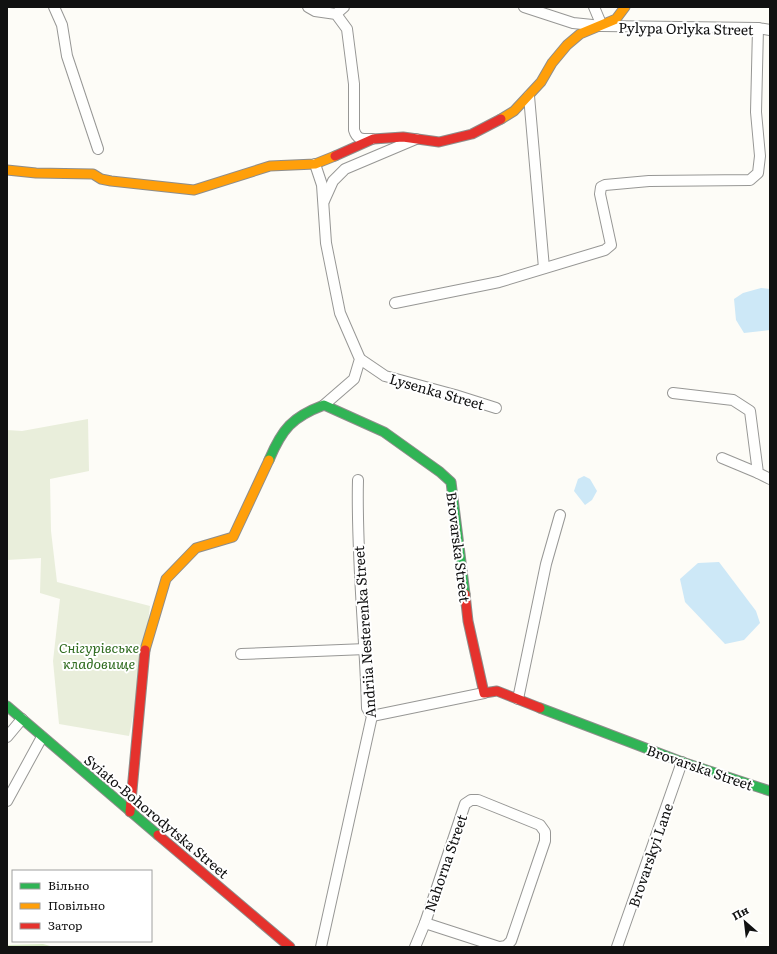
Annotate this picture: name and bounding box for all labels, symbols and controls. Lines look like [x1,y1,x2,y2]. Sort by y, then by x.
street label: Pylypa Orlyka Street [618,17,754,39]
street label: Lysenka Street [387,368,487,414]
street label: Brovarska Street [442,491,476,604]
street label: Andriia Nesterenka Street [348,545,380,719]
park label: Снігурівське кладовище [59,637,139,673]
street label: Brovarska Street [644,739,756,795]
street label: Sviato-Bohorodytska Street [81,750,234,883]
street label: Brovarskyi Lane [623,800,677,910]
street label: Nahorna Street [419,811,471,915]
legend [12,870,152,942]
text: Вільно [48,876,89,894]
text: Повільно [48,896,105,914]
text: Пн [729,901,751,923]
north arrow [725,902,765,942]
text: Затор [48,916,83,934]

